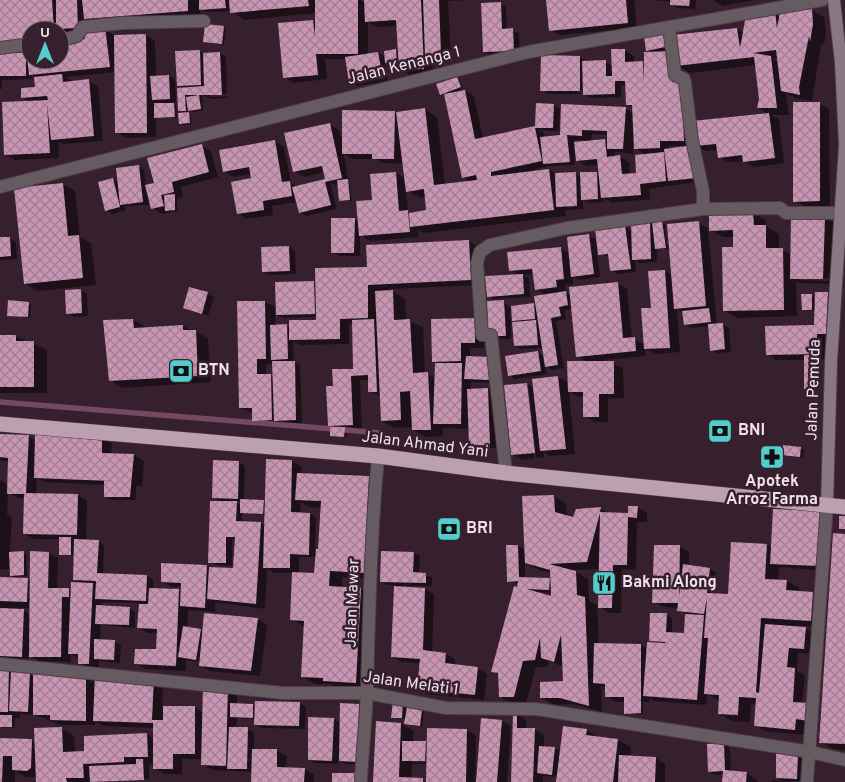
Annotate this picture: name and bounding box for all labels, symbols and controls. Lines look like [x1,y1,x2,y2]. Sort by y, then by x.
north arrow [20,20,70,70]
text: U [40,25,50,42]
street label: Jalan Kenanga 1 [345,42,463,90]
street label: Jalan Pemuda [802,339,826,441]
bank icon: BTN [168,358,194,384]
place label: BTN [198,361,230,381]
bank icon: BNI [707,418,733,444]
place label: BNI [738,421,765,441]
street label: Jalan Ahmad Yani [361,427,489,463]
pharmacy icon: Apotek Arroz Farma [759,444,785,470]
place label: Apotek Arroz Farma [726,472,818,510]
bank icon: BRI [436,516,462,542]
place label: BRI [466,519,493,539]
street label: Jalan Mawar [341,558,365,648]
restaurant icon: Bakmi Along [591,570,617,596]
place label: Bakmi Along [622,573,717,593]
street label: Jalan Melati 1 [362,667,460,701]

